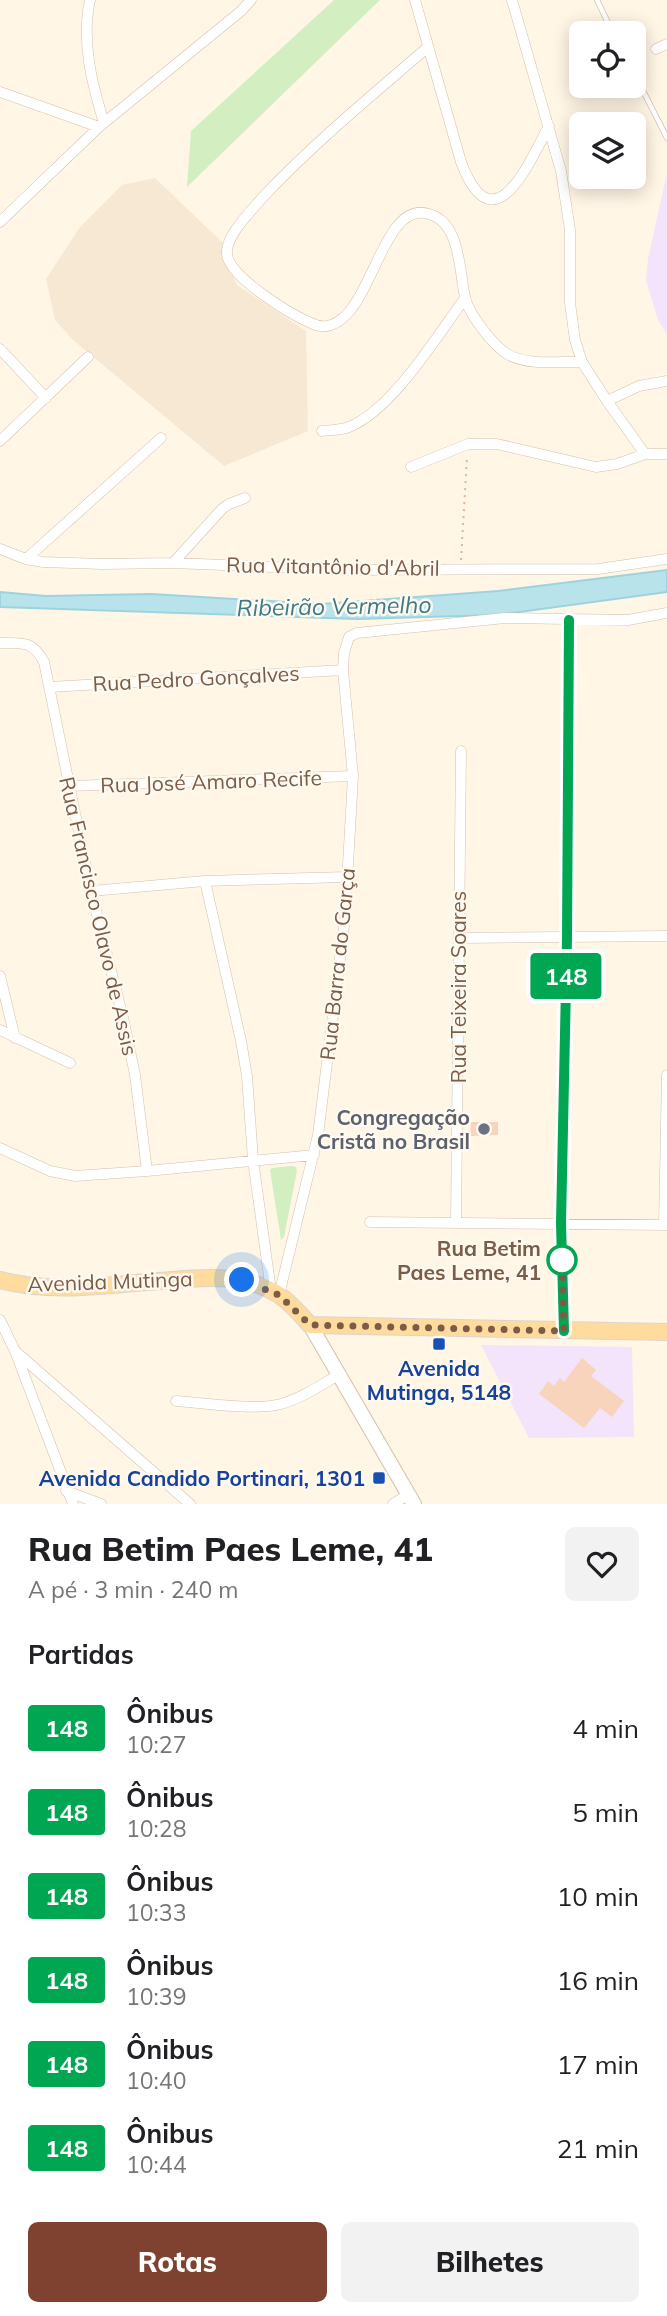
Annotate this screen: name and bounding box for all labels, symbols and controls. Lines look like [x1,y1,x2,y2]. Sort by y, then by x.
map controls [569,21,646,189]
button: locate [569,21,646,98]
button: layers [569,112,646,189]
street label: Rua Vitantônio d'Abril [226,551,440,581]
water label: Ribeirão Vermelho [236,590,432,622]
street label: Rua Pedro Gonçalves [92,660,300,696]
street label: Rua José Amaro Recife [100,764,322,798]
street label: Rua Francisco Olavo de Assis [54,774,144,1058]
street label: Rua Barra do Garça [314,867,360,1061]
street label: Rua Teixeira Soares [445,891,471,1083]
line badge: 148 [526,953,606,999]
text: 148 [544,961,588,991]
place label: Congregação Cristã no Brasil [317,1104,470,1154]
marker: Congregação Cristã no Brasil [476,1121,492,1137]
place label: Rua Betim Paes Leme, 41 [397,1235,541,1285]
marker: Rua Betim Paes Leme, 41 [547,1245,577,1275]
your location [224,1262,259,1297]
street label: Avenida Mutinga [27,1265,193,1297]
marker: Avenida Mutinga, 5148 [431,1336,447,1352]
place label: Avenida Mutinga, 5148 [367,1355,511,1405]
place label: Avenida Candido Portinari, 1301 [39,1465,365,1491]
marker: Avenida Candido Portinari, 1301 [371,1470,387,1486]
button: heart [565,1527,639,1601]
text: Rua Betim Paes Leme, 41 [28,1528,433,1569]
text: A pé · 3 min · 240 m [28,1575,238,1604]
text: Partidas [28,1638,134,1671]
text: Ônibus [126,1697,214,1730]
text: 4 min [572,1712,639,1745]
text: 148 [45,1713,88,1743]
text: 10:27 [126,1730,186,1759]
text: Ônibus [126,1781,214,1814]
text: 5 min [572,1796,639,1829]
text: 148 [45,1797,88,1827]
text: 10:28 [126,1814,186,1843]
text: Ônibus [126,1865,214,1898]
text: 10 min [557,1880,639,1913]
text: 148 [45,1881,88,1911]
text: 10:33 [126,1898,186,1927]
text: Ônibus [126,1949,214,1982]
text: 16 min [557,1964,639,1997]
text: 148 [45,1965,88,1995]
text: 10:39 [126,1982,186,2011]
text: Ônibus [126,2033,214,2066]
text: 17 min [557,2048,639,2081]
text: 148 [45,2049,88,2079]
text: 10:40 [126,2066,186,2095]
text: Ônibus [126,2117,214,2150]
text: 21 min [557,2132,639,2165]
text: 148 [45,2133,88,2163]
text: 10:44 [126,2150,186,2179]
button: Rotas [28,2222,327,2302]
button: Bilhetes [341,2222,639,2302]

